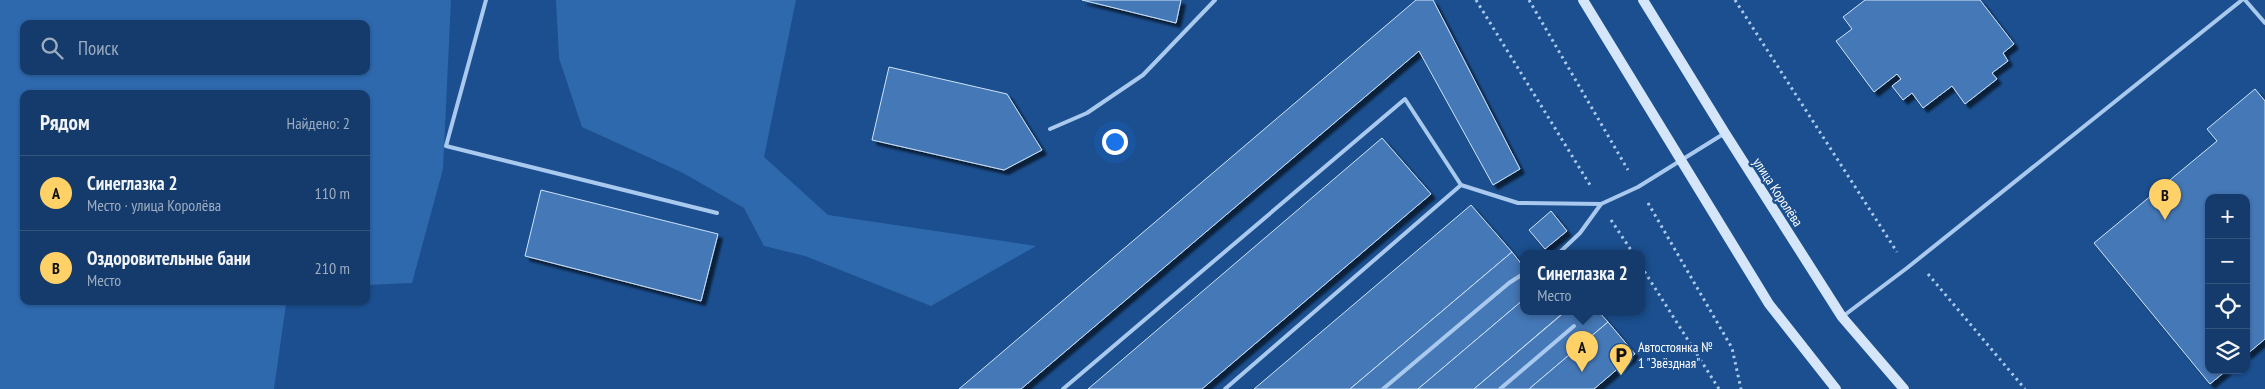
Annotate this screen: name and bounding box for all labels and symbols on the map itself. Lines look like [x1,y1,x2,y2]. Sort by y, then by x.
your location [1102,129,1128,155]
street label: улица Королёва [1749,154,1807,230]
pin: B [2149,179,2181,220]
pin: A [1566,331,1598,372]
place label: Автостоянка № 1 "Звёздная" [1638,338,1713,372]
parking icon: Автостоянка № 1 "Звёздная" [1608,342,1634,376]

